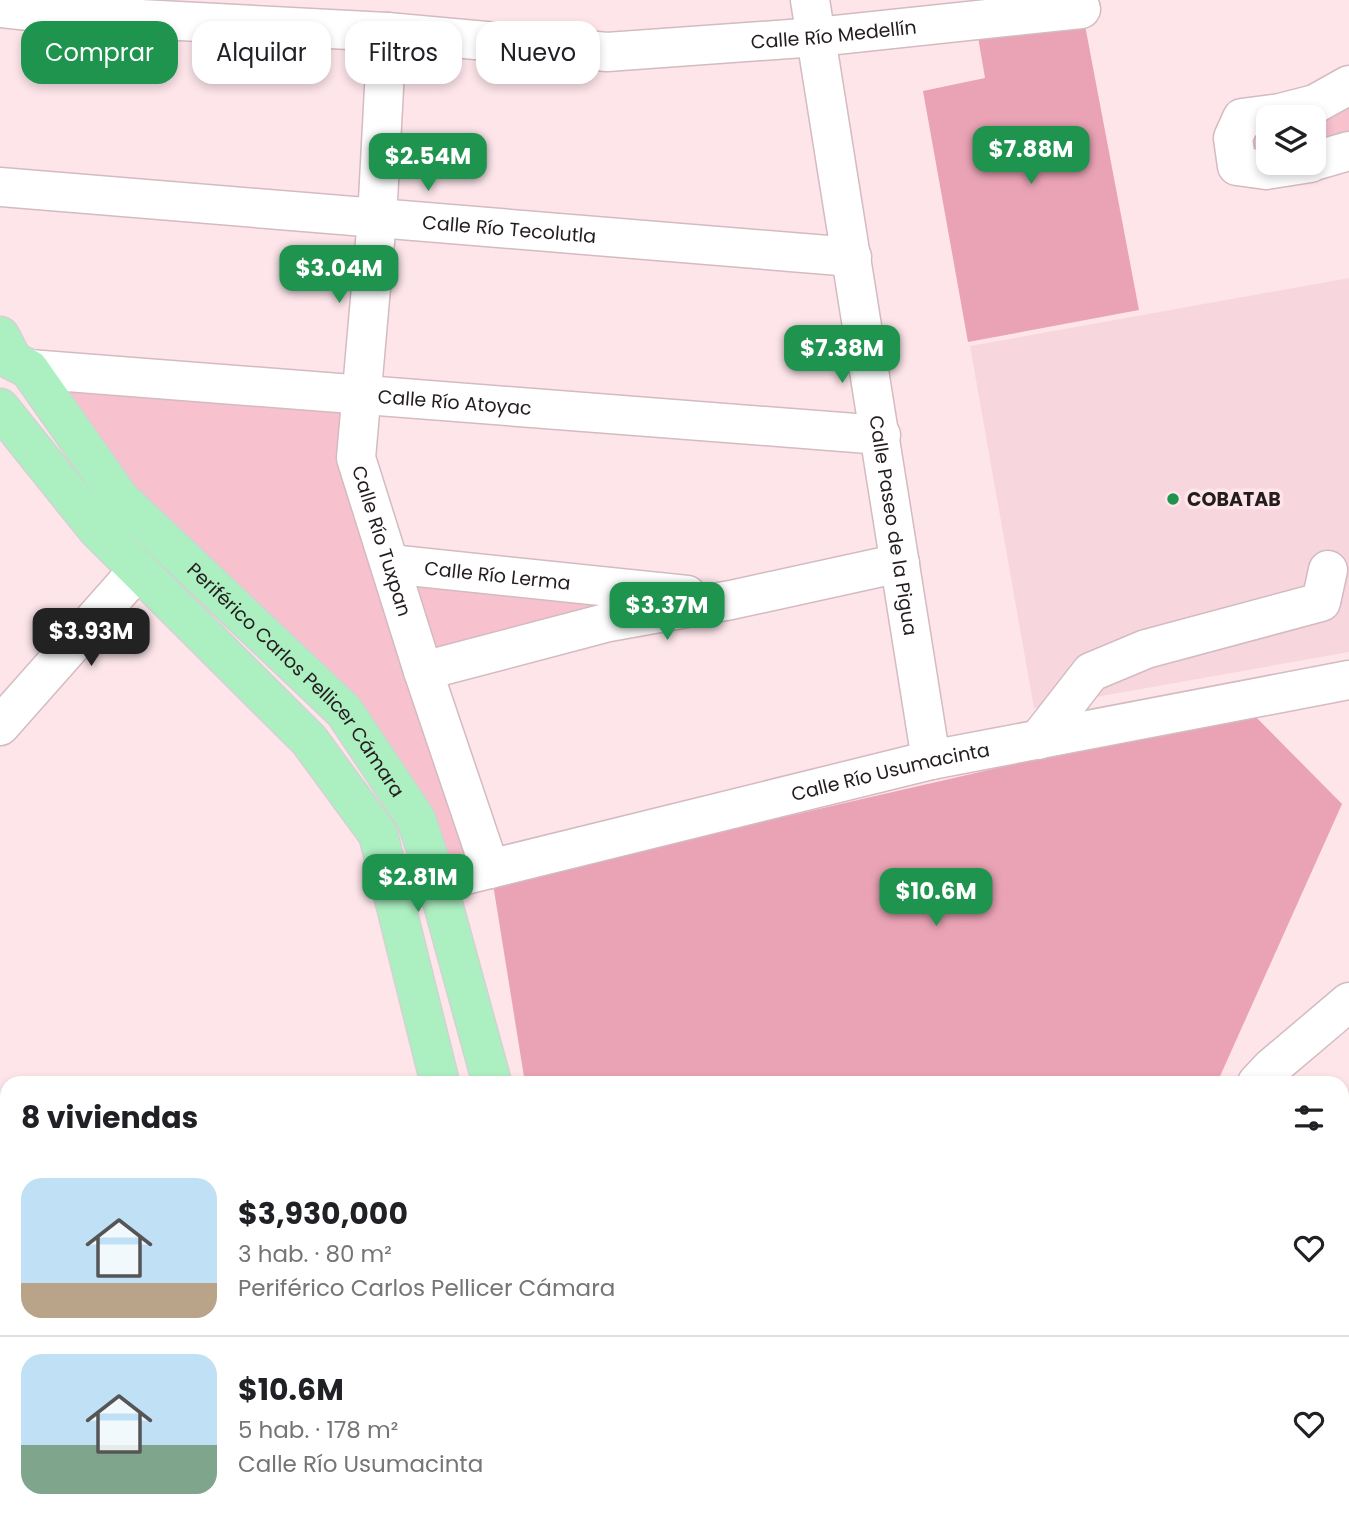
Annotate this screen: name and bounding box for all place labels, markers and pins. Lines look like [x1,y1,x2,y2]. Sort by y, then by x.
pin: $7.88M [974,127,1088,186]
pin: $2.54M [371,134,485,193]
pin: $3.04M [282,246,396,305]
pin: $7.38M [785,326,899,385]
place label: COBATAB [1187,486,1281,513]
marker: COBATAB [1165,491,1181,507]
pin: $3.37M [610,582,724,642]
pin: $3.93M [34,608,148,668]
pin: $2.81M [361,855,475,914]
pin: $10.6M [879,869,993,928]

